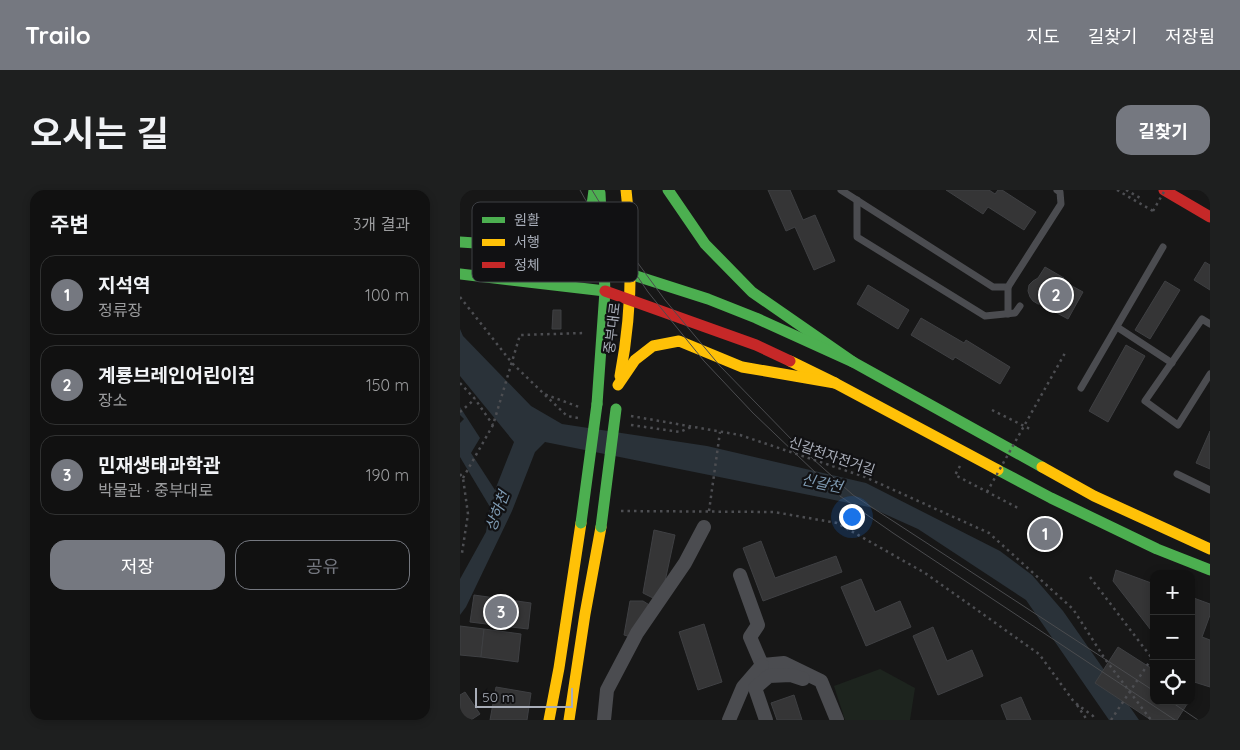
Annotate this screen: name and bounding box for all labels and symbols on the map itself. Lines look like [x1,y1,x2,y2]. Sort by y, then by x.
legend [472,202,638,282]
text: 원활 [514,211,540,229]
text: 서행 [514,233,540,251]
text: 정체 [514,256,540,274]
pin: 2 [1040,276,1072,314]
street label: 중부대로 [600,301,624,355]
street label: 신갈천자전거길 [786,433,878,479]
water label: 신갈천 [800,469,846,497]
water label: 상하천 [481,486,514,534]
your location [839,504,865,530]
pin: 1 [1029,515,1061,553]
pin: 3 [485,593,517,631]
scale bar [475,685,572,708]

